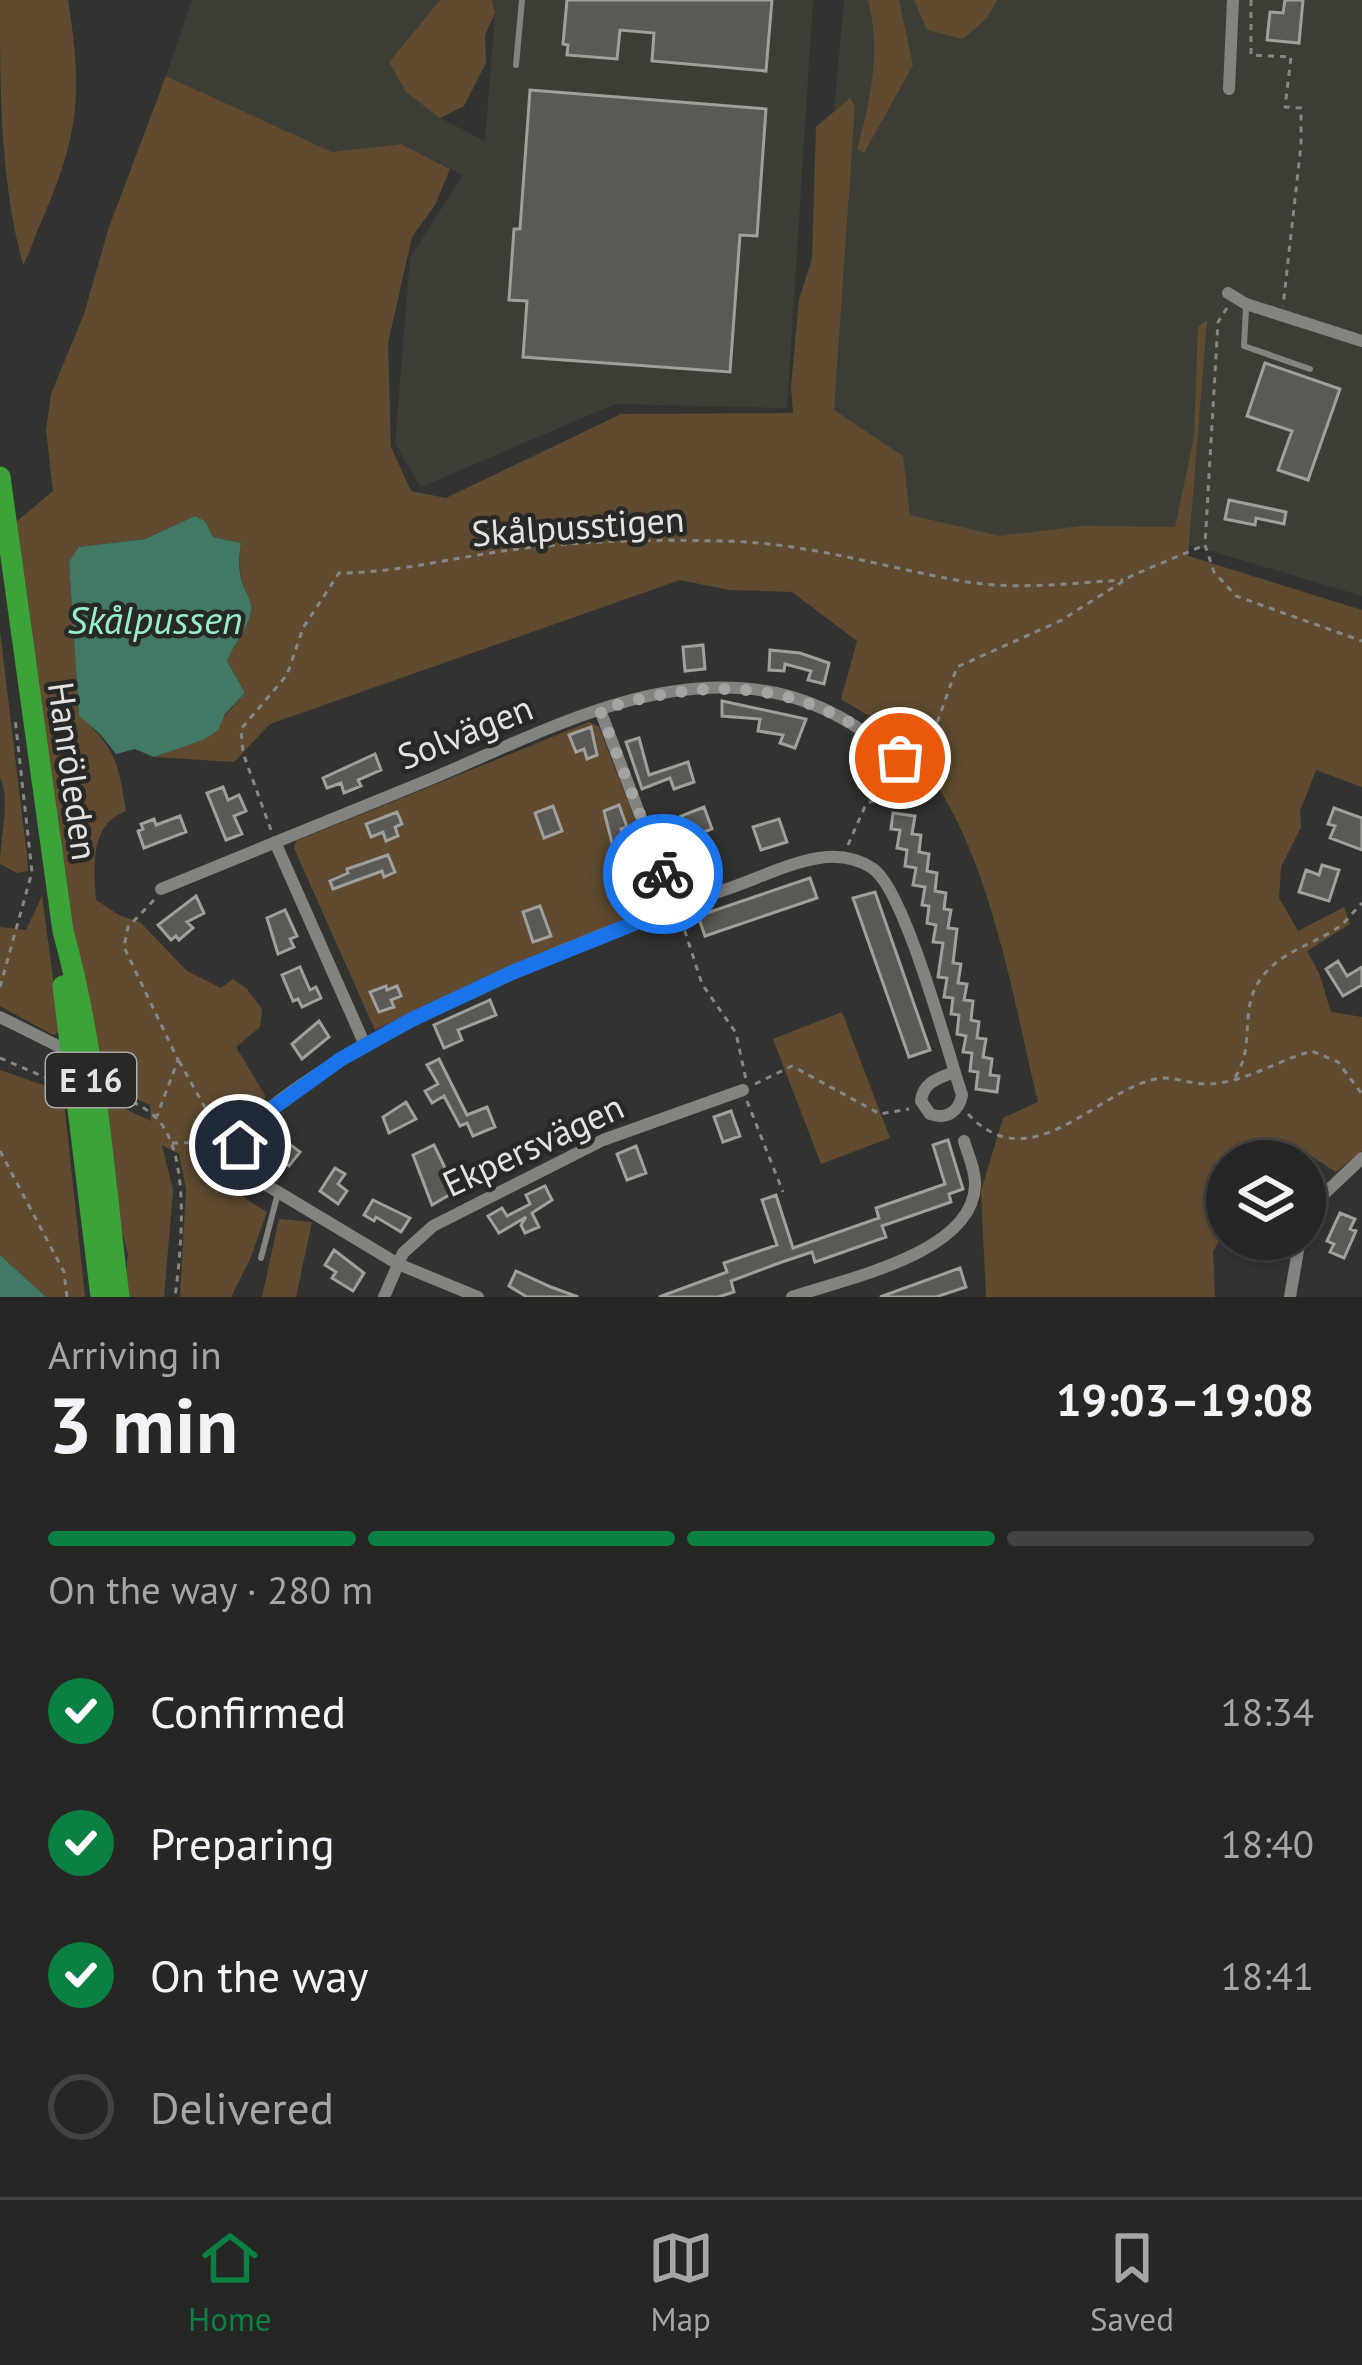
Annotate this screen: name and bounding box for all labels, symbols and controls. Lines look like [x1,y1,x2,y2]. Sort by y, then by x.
street label: Skålpusstigen [470,495,686,556]
water label: Skålpussen [68,594,242,645]
street label: Hanröleden [38,679,109,863]
street label: Solvägen [390,683,539,780]
pin [849,707,951,809]
icon: bag [867,725,933,791]
courier [603,814,723,934]
icon: bike [630,841,696,907]
road number: E 16 [46,1053,136,1107]
street label: Ekpersvägen [435,1082,631,1207]
pin [189,1094,291,1196]
icon: home [207,1112,273,1178]
map controls [1206,1140,1326,1260]
button: layers [1206,1140,1326,1260]
text: Arriving in [48,1329,222,1380]
text: 19:03–19:08 [1056,1370,1314,1428]
text: 3 min [48,1374,238,1475]
text: On the way · 280 m [48,1564,373,1615]
icon: check [48,1678,114,1744]
text: Confirmed [150,1682,346,1740]
text: 18:34 [1220,1686,1314,1737]
icon: check [48,1810,114,1876]
text: Preparing [150,1814,335,1872]
text: 18:40 [1220,1818,1314,1869]
icon: check [48,1942,114,2008]
text: On the way [150,1946,369,2004]
text: 18:41 [1220,1950,1314,2001]
text: Delivered [150,2078,334,2136]
tab: Home [188,2225,272,2340]
tab: Map [648,2225,714,2340]
tab: Saved [1090,2225,1174,2340]

